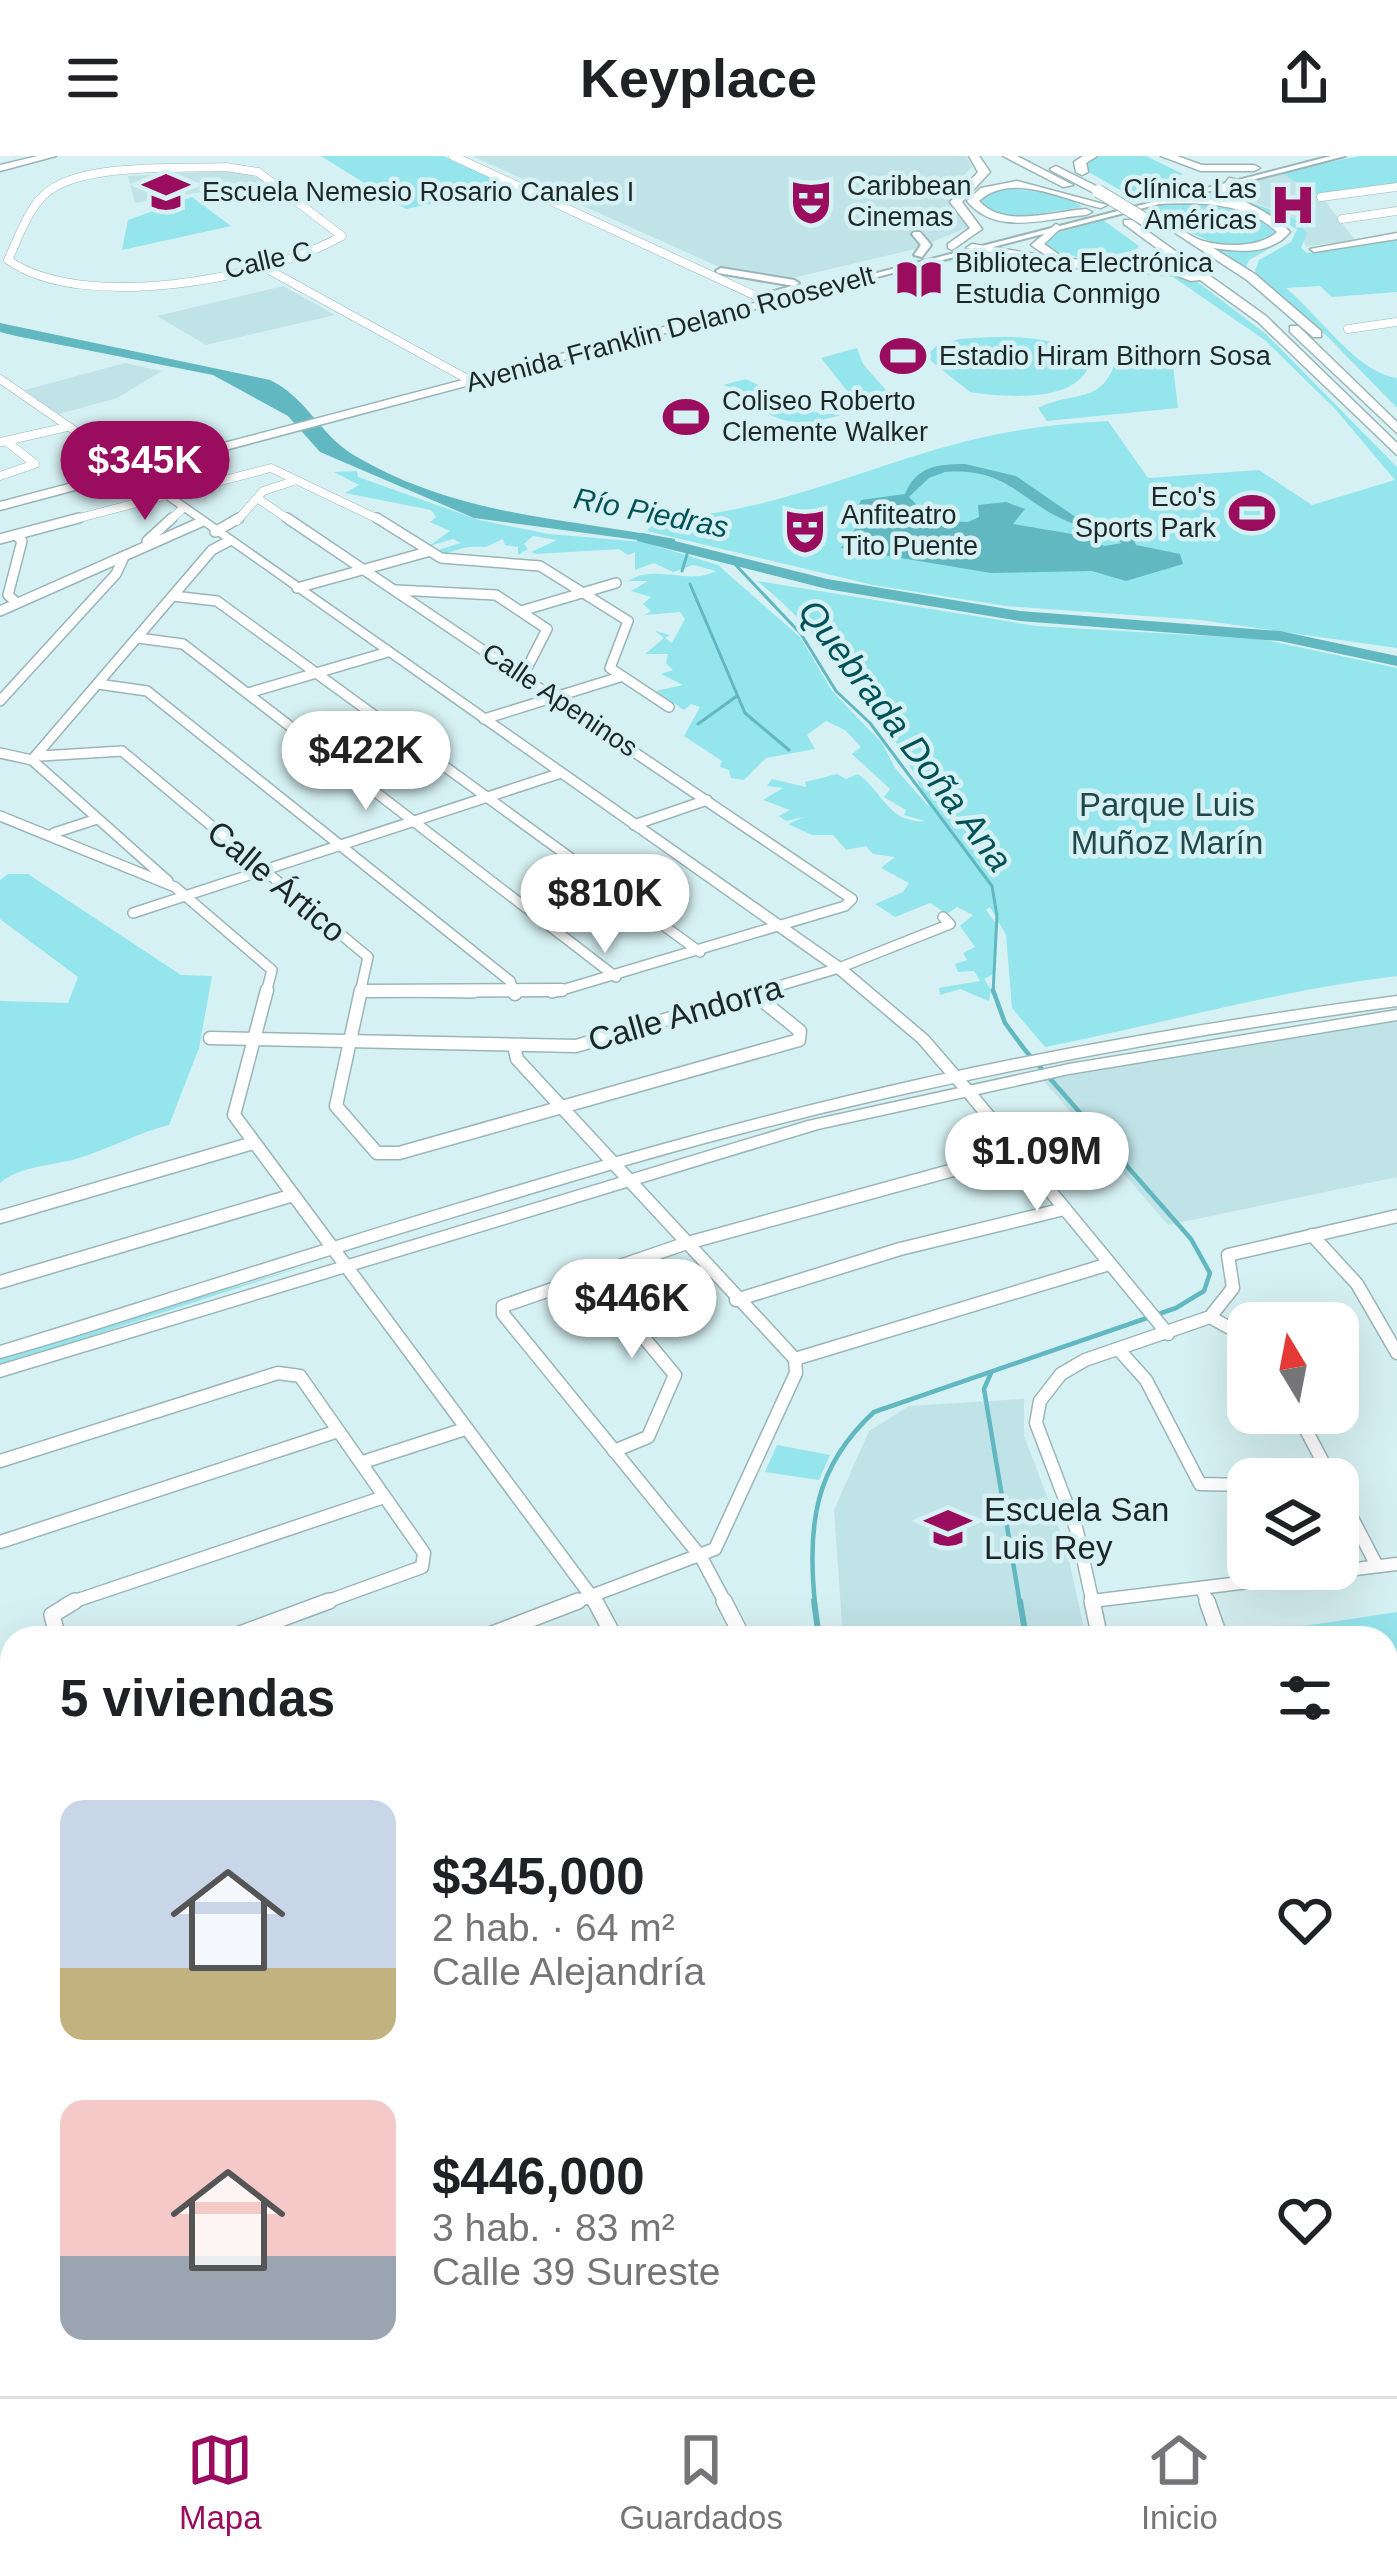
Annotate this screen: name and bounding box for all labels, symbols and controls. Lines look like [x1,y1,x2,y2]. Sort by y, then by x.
icon: menu [60,45,126,111]
icon: share [1271,45,1337,111]
text: Keyplace [580,48,817,108]
school or university icon: Escuela Nemesio Rosario Canales I [141,167,191,217]
place label: Caribbean Cinemas [847,171,972,232]
place label: Clínica Las Américas [1123,174,1257,235]
place label: Escuela Nemesio Rosario Canales I [202,177,634,207]
theatre icon: Caribbean Cinemas [786,177,836,227]
hospital icon: Clínica Las Américas [1268,180,1318,230]
street label: Calle C [221,235,315,285]
place label: Biblioteca Electrónica Estudia Conmigo [955,248,1214,309]
library icon: Biblioteca Electrónica Estudia Conmigo [894,254,944,304]
street label: Avenida Franklin Delano Roosevelt [463,260,878,398]
sports icon: Estadio Hiram Bithorn Sosa [878,331,928,381]
place label: Estadio Hiram Bithorn Sosa [939,341,1272,371]
place label: Coliseo Roberto Clemente Walker [722,386,928,447]
sports icon: Coliseo Roberto Clemente Walker [661,392,711,442]
pin: $345K [61,421,229,523]
text: $345K [88,438,202,481]
water label: Río Piedras [571,481,731,544]
place label: Eco's Sports Park [1075,482,1216,543]
sports icon: Eco's Sports Park [1227,488,1277,538]
place label: Anfiteatro Tito Puente [841,500,978,561]
theatre icon: Anfiteatro Tito Puente [780,506,830,556]
water label: Quebrada Doña Ana [790,592,1021,879]
street label: Calle Apeninos [477,637,643,763]
pin: $422K [282,711,450,813]
text: $422K [309,728,423,771]
park label: Parque Luis Muñoz Marín [1071,786,1263,861]
street label: Calle Ártico [200,813,353,950]
pin: $810K [521,854,689,956]
text: $810K [548,871,662,914]
street label: Calle Andorra [584,968,787,1059]
pin: $1.09M [939,1112,1135,1214]
text: $1.09M [972,1129,1102,1172]
pin: $446K [548,1259,716,1361]
text: $446K [575,1276,689,1319]
north arrow [1227,1302,1359,1434]
map controls [1227,1302,1359,1590]
button: layers [1227,1458,1359,1590]
place label: Escuela San Luis Rey [984,1491,1169,1566]
school or university icon: Escuela San Luis Rey [923,1503,973,1553]
icon: filters [1272,1665,1338,1731]
text: 5 viviendas [60,1670,335,1727]
icon: home [156,1848,300,1992]
text: $345,000 [432,1848,645,1905]
icon: heart [1272,1887,1338,1953]
text: 2 hab. · 64 m² [432,1906,675,1949]
text: Calle Alejandría [432,1950,705,1993]
icon: home [156,2148,300,2292]
text: $446,000 [432,2148,645,2205]
icon: heart [1272,2187,1338,2253]
text: 3 hab. · 83 m² [432,2206,675,2249]
text: Calle 39 Sureste [432,2250,720,2293]
tab: Mapa [179,2427,262,2537]
tab: Guardados [620,2427,783,2537]
tab: Inicio [1141,2427,1218,2537]

